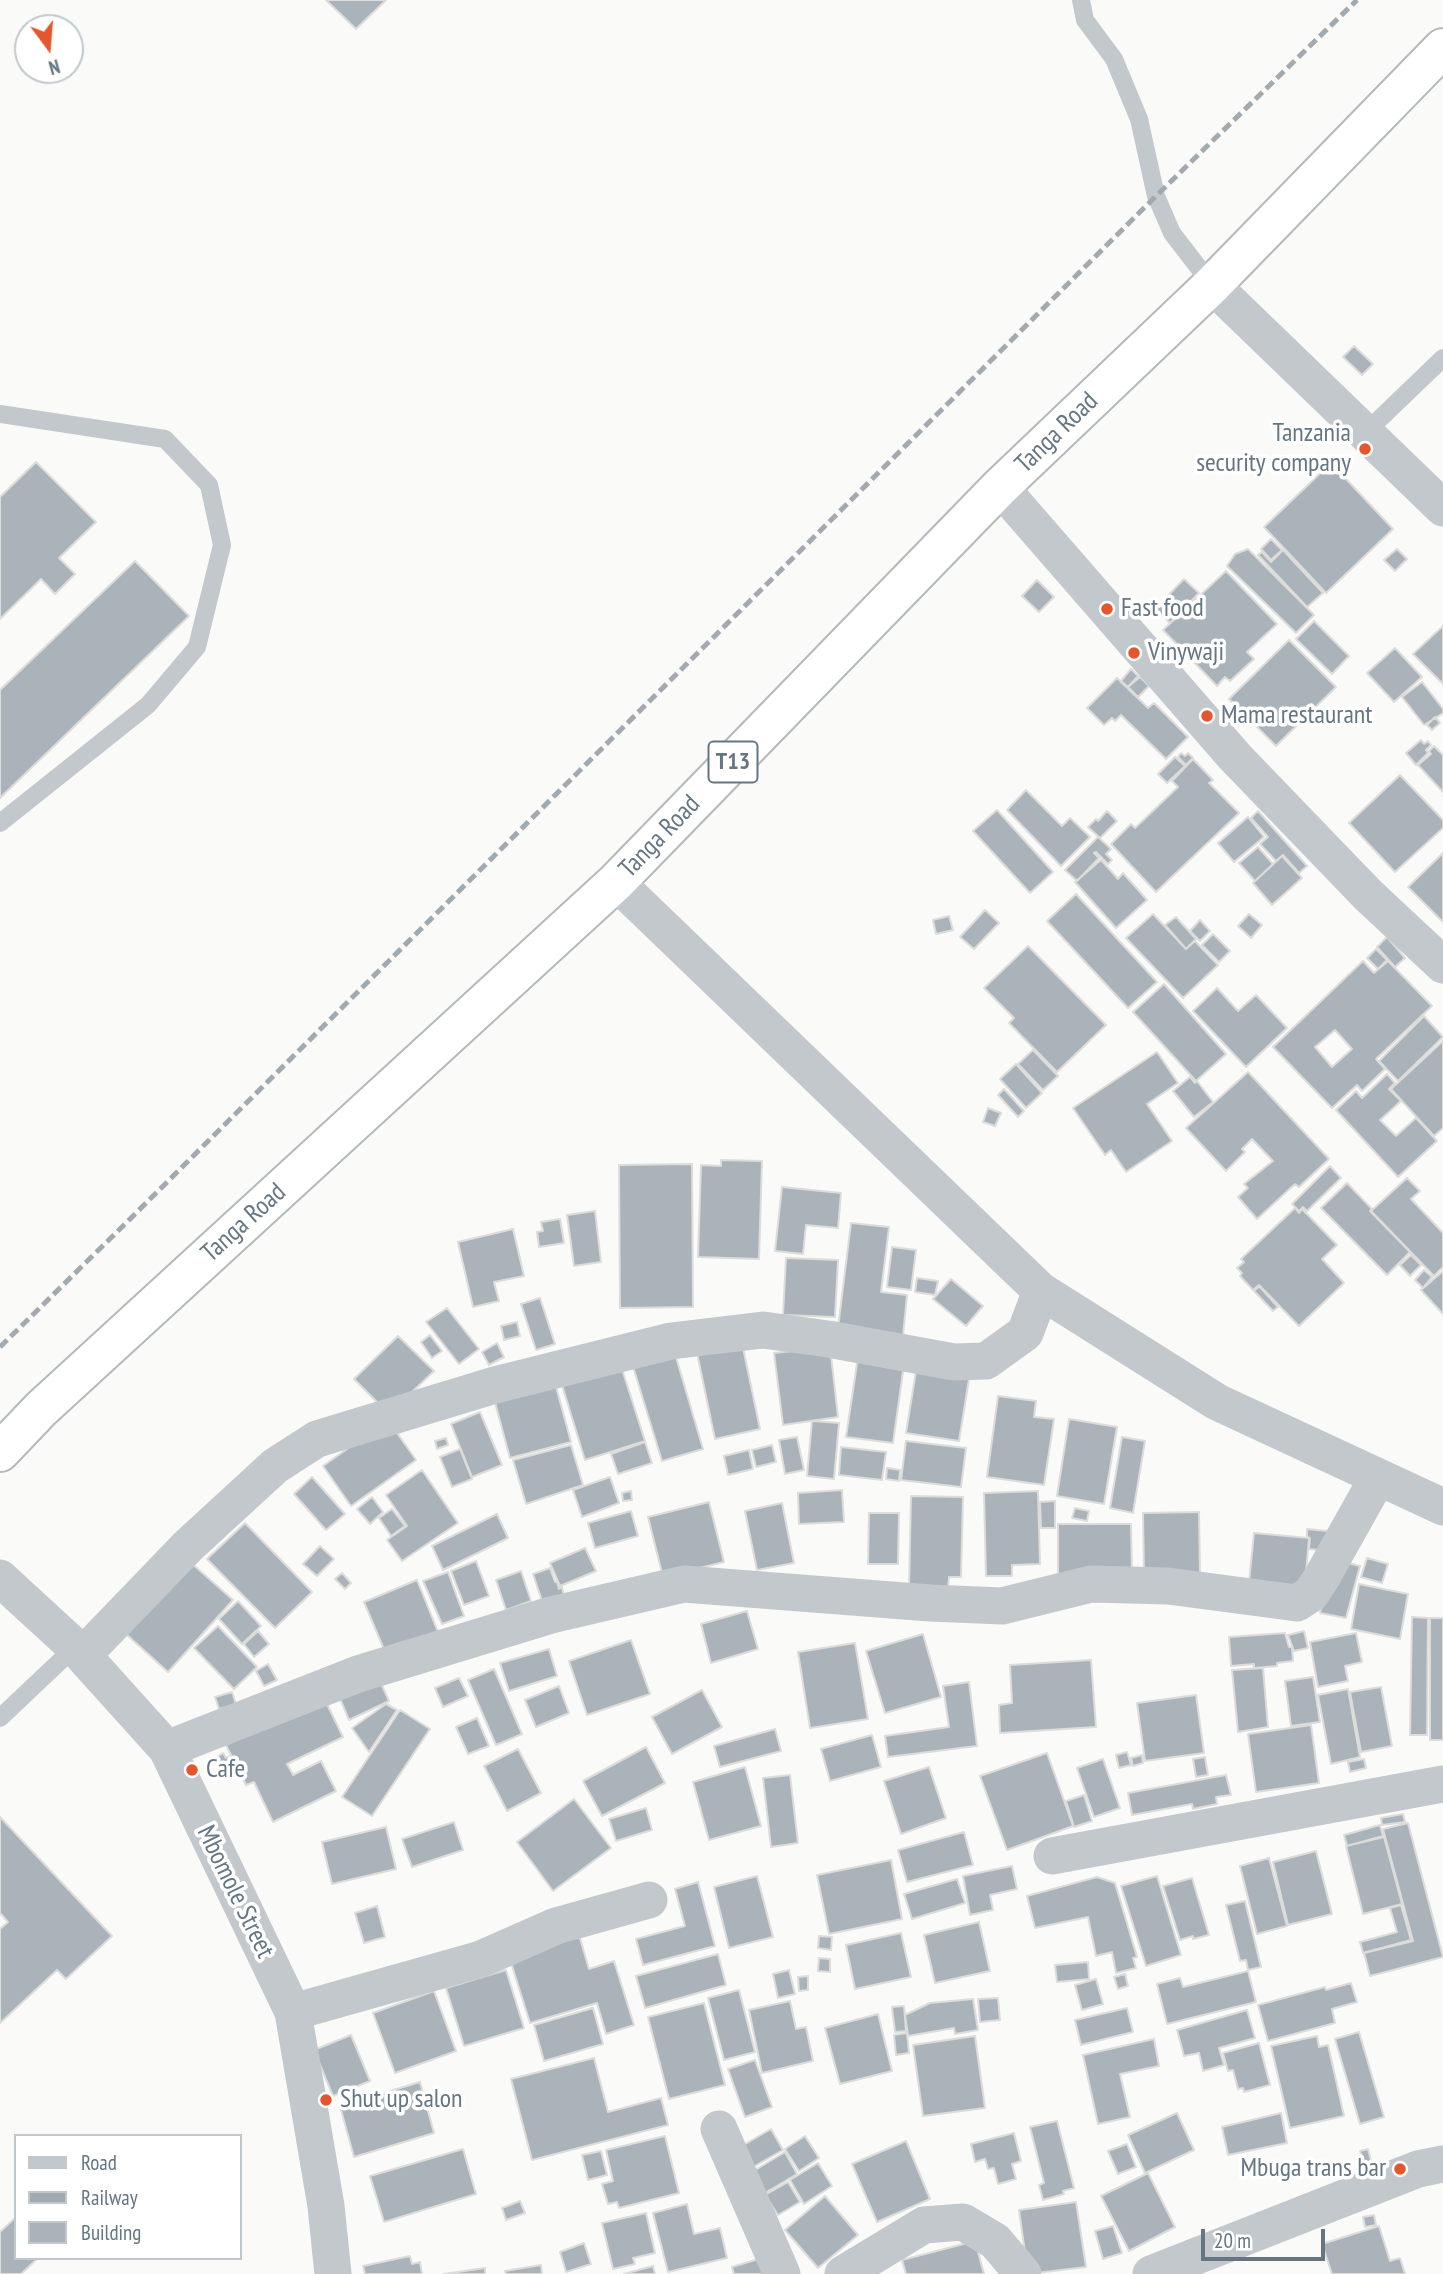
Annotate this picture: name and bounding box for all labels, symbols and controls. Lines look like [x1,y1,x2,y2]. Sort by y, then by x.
north arrow [14,14,84,84]
text: N [46,54,62,80]
street label: Tanga Road [1009,386,1105,480]
place label: Tanzania security company [1196,418,1351,480]
marker: Tanzania security company [1357,441,1373,457]
place label: Fast food [1121,593,1204,625]
marker: Fast food [1099,601,1115,617]
place label: Vinywaji [1148,637,1224,669]
marker: Vinywaji [1126,645,1142,661]
place label: Mama restaurant [1221,700,1372,732]
marker: Mama restaurant [1199,708,1215,724]
road number: T13 [708,742,758,782]
street label: Tanga Road [613,789,707,885]
street label: Tanga Road [195,1177,293,1269]
place label: Cafe [206,1754,245,1786]
marker: Cafe [184,1762,200,1778]
street label: Mbomole Street [190,1821,280,1963]
place label: Shut up salon [340,2084,463,2116]
marker: Shut up salon [318,2092,334,2108]
legend [14,2134,242,2260]
text: Road [81,2149,117,2176]
place label: Mbuga trans bar [1241,2153,1386,2185]
marker: Mbuga trans bar [1392,2161,1408,2177]
text: Railway [81,2184,138,2211]
scale bar [1205,2214,1329,2258]
text: Building [81,2219,141,2246]
text: 20 m [1214,2227,1251,2254]

